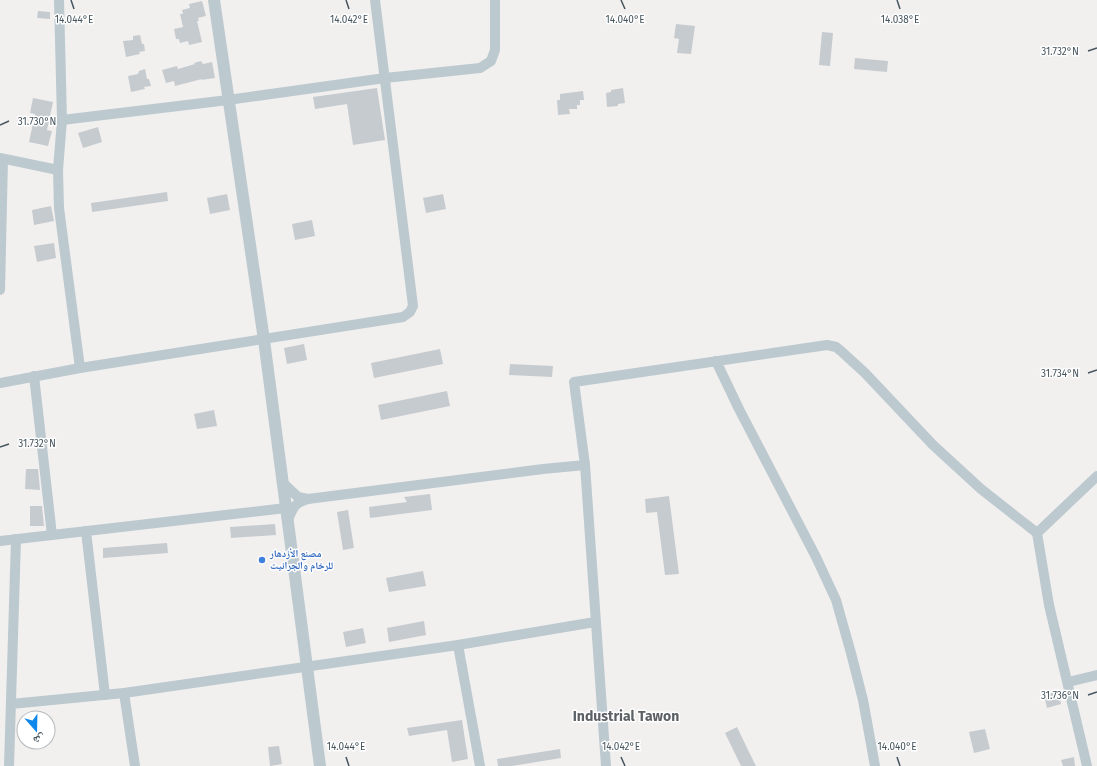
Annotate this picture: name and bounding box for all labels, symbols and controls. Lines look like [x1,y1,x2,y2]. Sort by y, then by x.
text: 14.044°E [55,14,93,26]
text: 14.042°E [330,14,368,26]
text: 14.040°E [606,14,645,26]
text: 14.038°E [881,14,919,26]
text: 31.732°N [1041,46,1079,58]
text: 31.730°N [18,116,56,128]
text: 31.734°N [1041,368,1079,380]
text: 31.732°N [18,438,56,450]
place label: مصنع الأزدهار للرخام والجرانيت [269,548,333,572]
marker: مصنع الأزدهار للرخام والجرانيت [257,555,267,565]
text: 31.736°N [1041,690,1079,702]
district label: Industrial Tawon [573,708,679,725]
north arrow [16,710,56,750]
text: ش [31,730,47,747]
text: 14.044°E [327,741,365,753]
text: 14.042°E [602,741,640,753]
text: 14.040°E [878,741,917,753]

